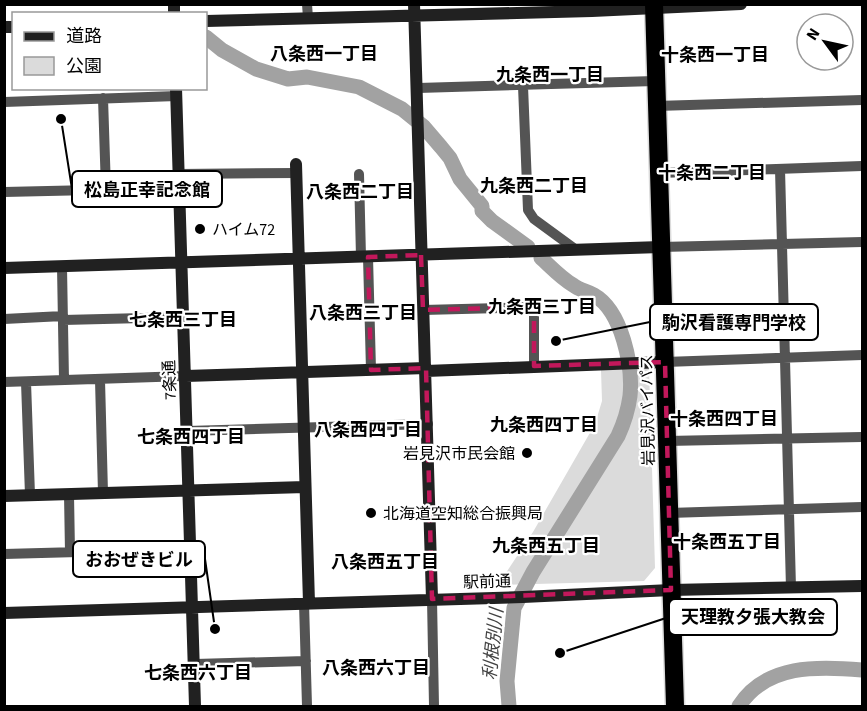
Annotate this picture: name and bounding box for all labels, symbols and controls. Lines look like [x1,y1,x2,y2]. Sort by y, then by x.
legend [12,12,207,90]
north arrow [795,12,855,72]
text: 道路 [66,24,102,49]
text: N [801,24,825,45]
district label: 八条西一丁目 [270,42,378,67]
district label: 十条西一丁目 [661,43,769,68]
text: 公園 [66,54,102,79]
district label: 九条西一丁目 [496,63,604,88]
district label: 十条西二丁目 [658,161,766,186]
callout: 松島正幸記念館 [72,171,222,207]
district label: 九条西二丁目 [480,174,588,199]
text: 松島正幸記念館 [84,178,210,203]
district label: 八条西二丁目 [306,180,414,205]
place label: ハイム72 [212,219,275,241]
marker: ハイム72 [193,222,207,236]
district label: 九条西三丁目 [488,295,596,320]
district label: 八条西三丁目 [309,301,417,326]
callout: 駒沢看護専門学校 [650,304,818,340]
district label: 七条西三丁目 [129,308,237,333]
text: 駒沢看護専門学校 [662,311,806,336]
street label: 岩見沢バイパス [636,354,660,466]
street label: 7条通 [158,360,182,400]
district label: 十条西四丁目 [670,407,778,432]
district label: 九条西四丁目 [490,413,598,438]
district label: 八条西四丁目 [314,418,422,443]
district label: 七条西四丁目 [137,425,245,450]
place label: 岩見沢市民会館 [403,443,515,465]
marker: 岩見沢市民会館 [520,446,534,460]
place label: 北海道空知総合振興局 [383,503,543,525]
marker: 北海道空知総合振興局 [364,506,378,520]
district label: 十条西五丁目 [673,530,781,555]
district label: 九条西五丁目 [492,534,600,559]
callout: おおぜきビル [73,541,205,577]
text: おおぜきビル [85,548,193,573]
district label: 八条西五丁目 [331,550,439,575]
street label: 駅前通 [463,570,511,594]
callout: 天理教夕張大教会 [669,599,837,635]
water label: 利根別川 [477,605,510,681]
text: 天理教夕張大教会 [681,605,825,630]
district label: 八条西六丁目 [322,656,430,681]
district label: 七条西六丁目 [144,661,252,686]

